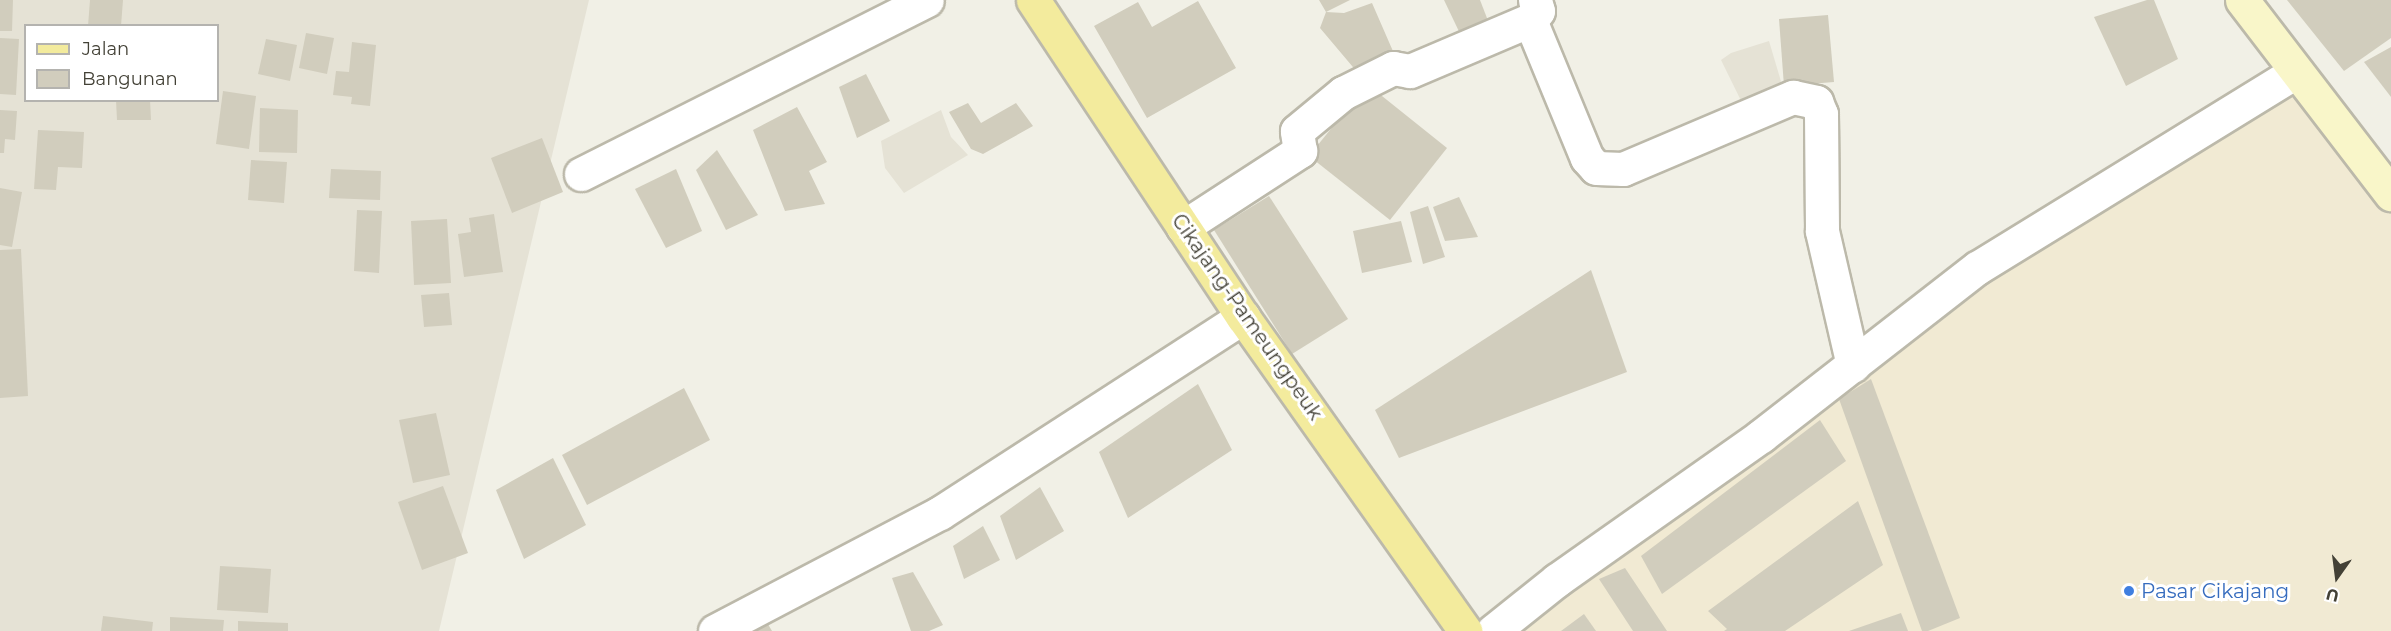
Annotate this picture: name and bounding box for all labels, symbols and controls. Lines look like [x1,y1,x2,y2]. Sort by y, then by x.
legend [24,24,219,102]
text: Jalan [82,38,129,60]
text: Bangunan [82,68,178,90]
street label: Cikajang-Pameungpeuk [1167,209,1327,425]
north arrow [2307,547,2367,607]
place label: Pasar Cikajang [2141,579,2289,603]
marker: Pasar Cikajang [2122,584,2136,598]
text: U [2324,584,2341,606]

